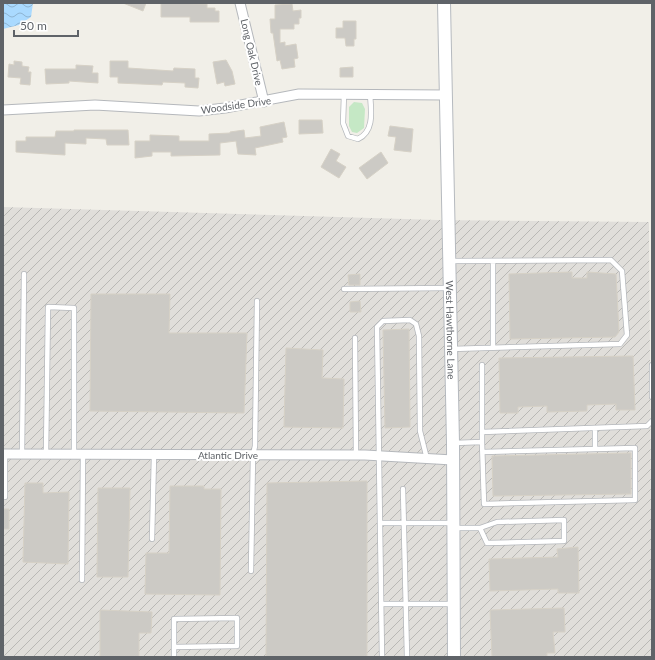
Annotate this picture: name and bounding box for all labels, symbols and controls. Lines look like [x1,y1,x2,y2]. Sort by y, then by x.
scale bar [14,12,78,38]
street label: Long Oak Drive [238,17,266,87]
text: 50 m [20,18,47,33]
street label: Woodside Drive [200,94,272,116]
street label: West Hawthorne Lane [444,280,458,379]
street label: Atlantic Drive [198,449,258,461]

